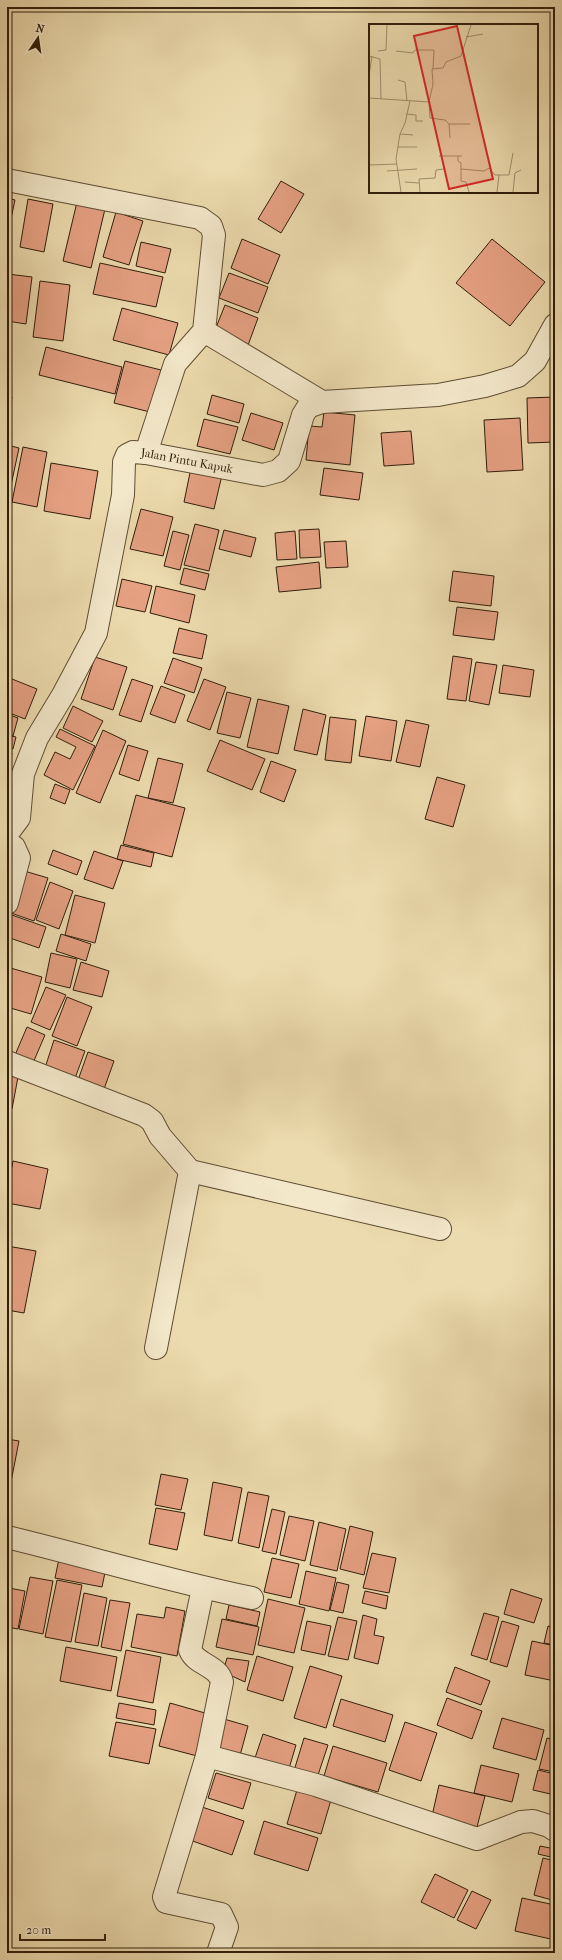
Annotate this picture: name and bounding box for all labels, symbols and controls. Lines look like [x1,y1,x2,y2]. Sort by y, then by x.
north arrow [18,18,58,58]
text: N [35,21,46,36]
inset map [369,24,538,193]
street label: Jalan Pintu Kapuk [139,446,235,476]
scale bar [20,1916,105,1942]
text: 20 m [26,1923,51,1937]

